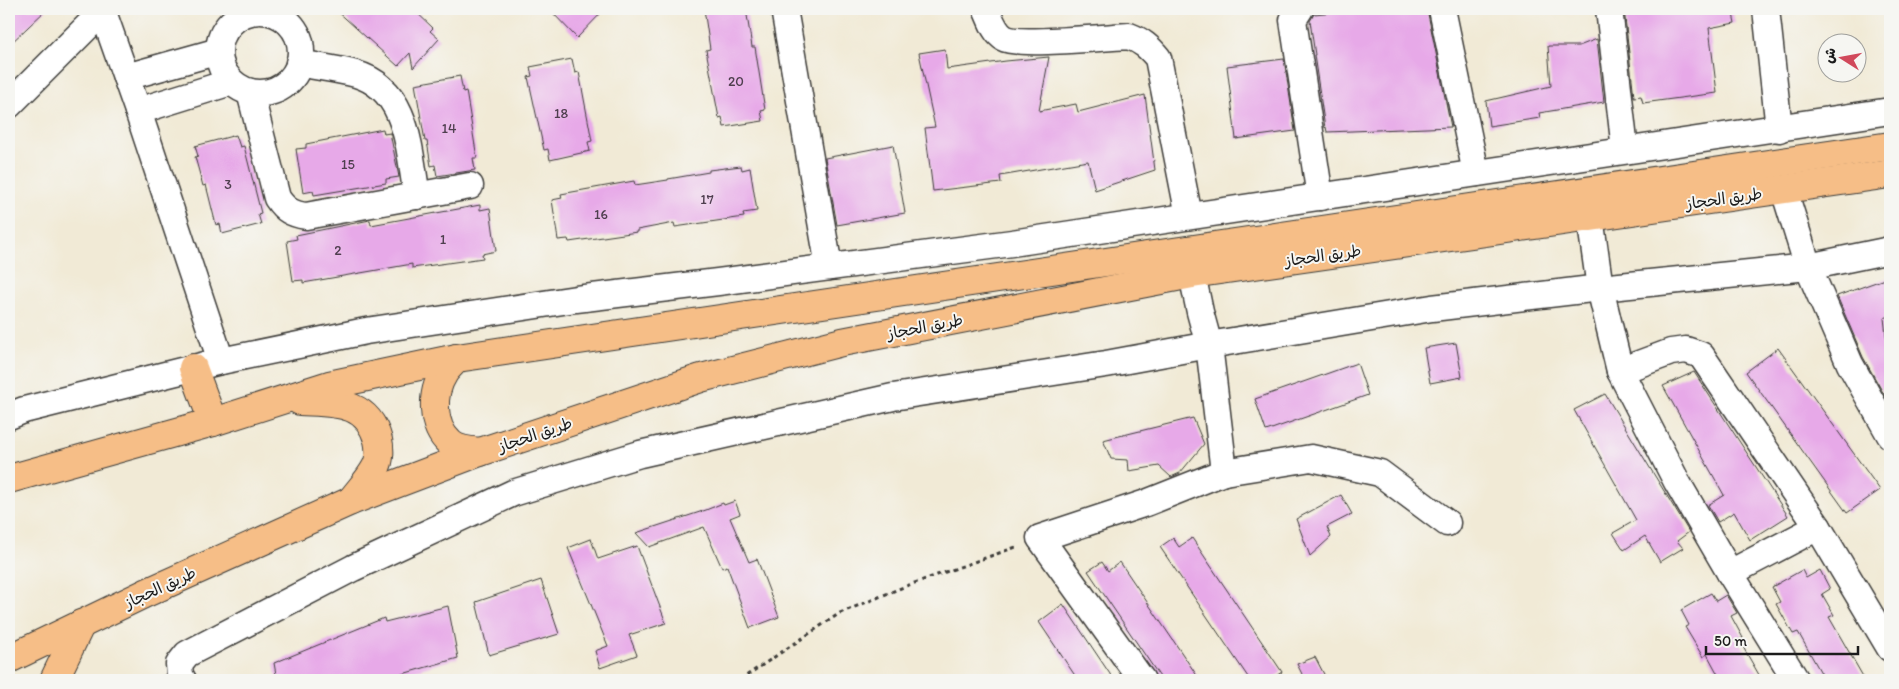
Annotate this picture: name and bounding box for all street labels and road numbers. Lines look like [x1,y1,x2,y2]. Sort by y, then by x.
street label: طريق الحجاز [1683,184,1763,214]
street label: طريق الحجاز [1282,241,1362,271]
street label: طريق الحجاز [884,310,965,344]
street label: طريق الحجاز [494,413,575,457]
street label: طريق الحجاز [120,563,199,613]

